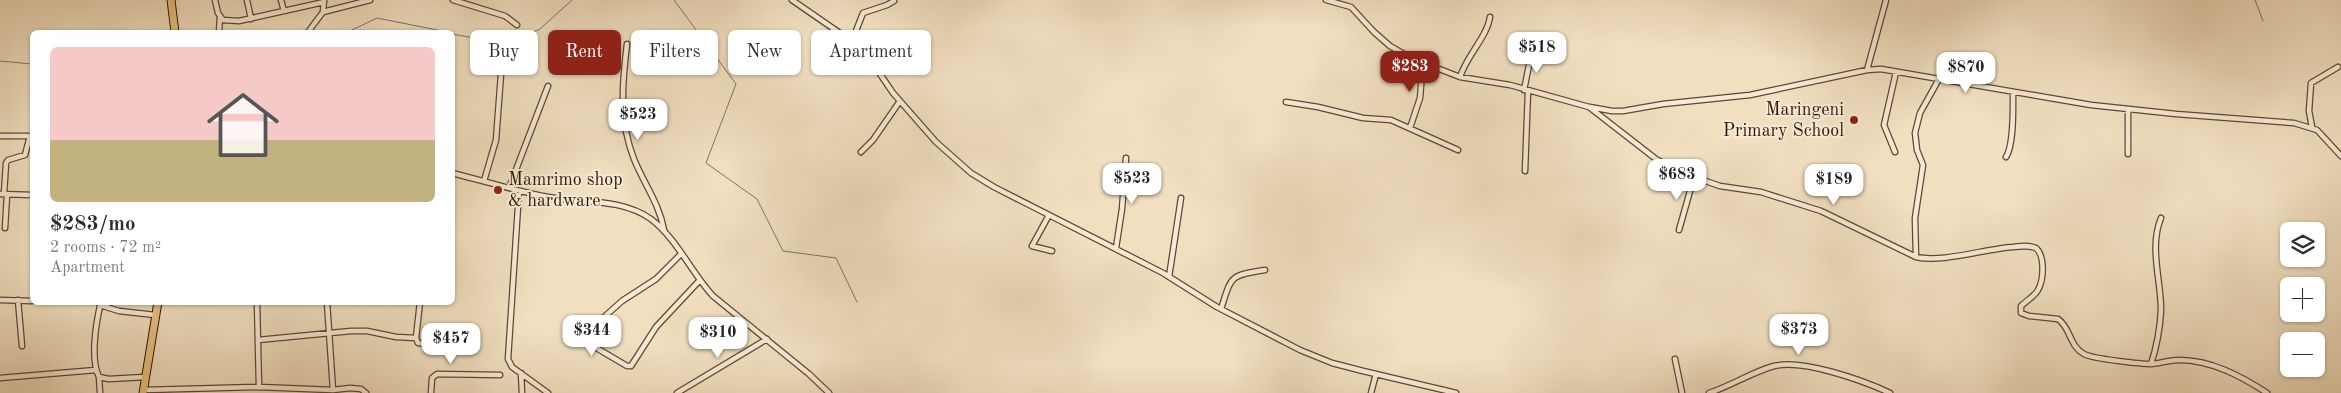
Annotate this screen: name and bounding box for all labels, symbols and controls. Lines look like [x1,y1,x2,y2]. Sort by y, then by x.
chip: Buy [470,30,538,75]
chip: Rent [548,30,621,75]
chip: Filters [631,30,718,75]
chip: New [728,30,801,75]
chip: Apartment [811,30,931,75]
pin: $518 [1507,32,1567,74]
text: $518 [1518,40,1556,56]
pin: $283 [1380,51,1440,93]
pin: $870 [1936,52,1996,94]
text: $283 [1391,59,1429,75]
text: $870 [1947,60,1985,76]
icon: home [198,80,288,170]
pin: $523 [608,98,668,141]
place label: Maringeni Primary School [1723,101,1844,140]
text: $523 [619,107,657,123]
marker: Maringeni Primary School [1848,114,1860,126]
pin: $683 [1647,158,1707,201]
pin: $523 [1102,162,1162,205]
pin: $189 [1804,164,1864,206]
text: $683 [1658,167,1696,183]
place label: Mamrimo shop & hardware [508,171,623,210]
text: $523 [1113,171,1151,187]
text: $189 [1815,172,1853,188]
marker: Mamrimo shop & hardware [492,184,504,196]
text: $283/mo [50,214,136,235]
map controls [2280,222,2325,377]
button: layers [2280,222,2325,267]
text: 2 rooms · 72 m² [50,240,161,256]
text: Apartment [50,260,125,276]
button: + [2280,277,2325,322]
pin: $344 [562,314,622,357]
pin: $373 [1769,314,1829,356]
pin: $310 [688,316,748,359]
pin: $457 [421,322,481,365]
text: $373 [1780,322,1818,338]
text: $344 [573,323,611,339]
text: $310 [699,325,737,341]
text: $457 [432,331,470,347]
button: − [2280,332,2325,377]

